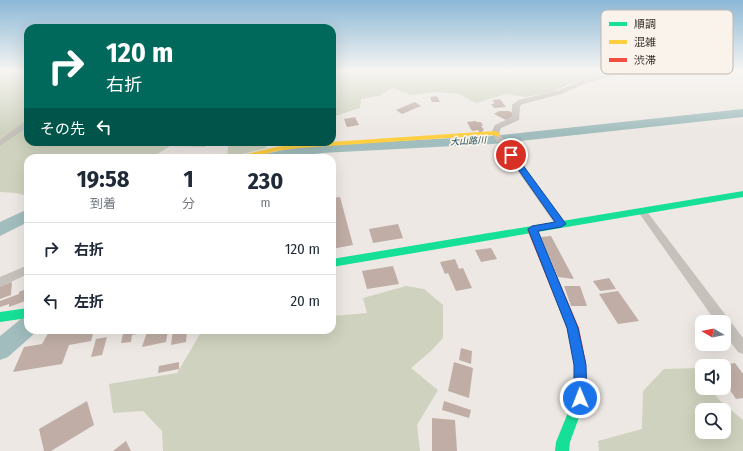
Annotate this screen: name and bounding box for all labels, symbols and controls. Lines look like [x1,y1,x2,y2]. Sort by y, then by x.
legend [601,10,733,74]
text: 順調 [634,18,656,31]
text: 120 m [106,36,173,69]
text: 混雑 [634,36,656,49]
icon: right [40,40,92,92]
text: 渋滞 [634,54,656,67]
text: 右折 [106,74,142,96]
icon: left [93,116,115,138]
text: その先 [40,120,85,138]
water label: 大山路川 [450,135,487,147]
pin [494,138,528,172]
icon: arrive [500,144,522,166]
text: 19:58 [77,165,129,193]
text: 1 [183,165,194,193]
text: 230 [248,167,283,195]
text: m [261,195,271,210]
text: 到着 [90,196,116,211]
text: 分 [182,196,195,211]
icon: right [40,238,62,260]
text: 120 m [285,240,320,258]
text: 右折 [74,241,104,259]
icon: left [40,290,62,312]
text: 20 m [291,292,320,310]
text: 左折 [74,293,104,311]
north arrow [695,315,731,351]
map controls [695,315,731,439]
button: sound [695,359,731,395]
position arrow [559,377,601,419]
button: search [695,403,731,439]

